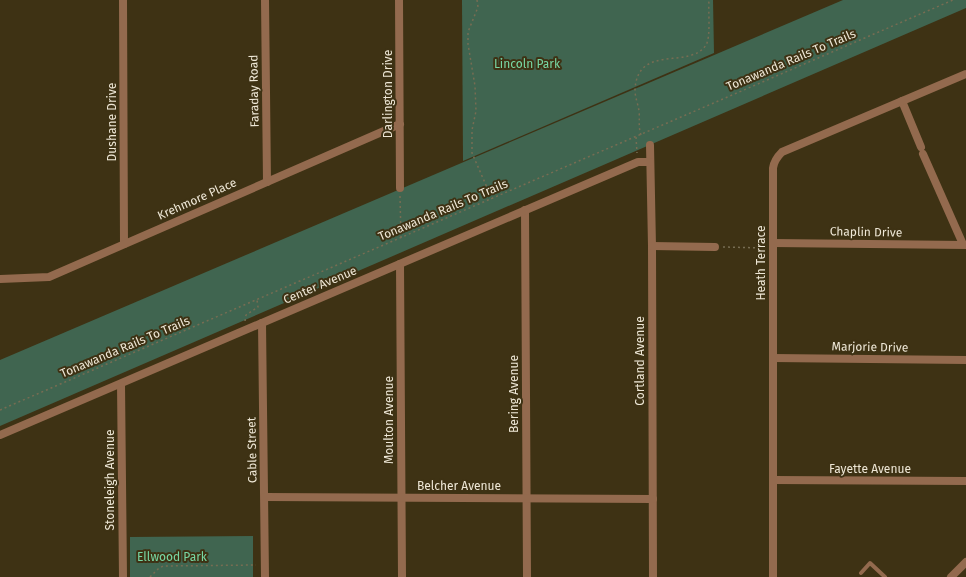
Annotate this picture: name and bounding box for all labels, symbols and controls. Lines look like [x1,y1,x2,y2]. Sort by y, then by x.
street label: Tonawanda Rails To Trails [724,26,858,94]
street label: Darlington Drive [381,50,395,138]
street label: Faraday Road [246,55,262,127]
park label: Lincoln Park [494,57,561,71]
street label: Dushane Drive [105,83,119,161]
street label: Krehmore Place [155,175,239,223]
street label: Tonawanda Rails To Trails [376,176,510,244]
street label: Chaplin Drive [830,224,902,240]
street label: Heath Terrace [754,225,768,301]
street label: Center Avenue [281,263,359,307]
street label: Tonawanda Rails To Trails [58,313,192,381]
street label: Cortland Avenue [633,316,647,406]
street label: Marjorie Drive [832,339,908,355]
street label: Bering Avenue [507,355,521,433]
street label: Moulton Avenue [382,376,396,464]
street label: Cable Street [244,416,260,483]
street label: Stoneleigh Avenue [103,430,117,530]
street label: Fayette Avenue [829,462,911,476]
street label: Belcher Avenue [417,479,501,493]
park label: Ellwood Park [137,550,208,564]

